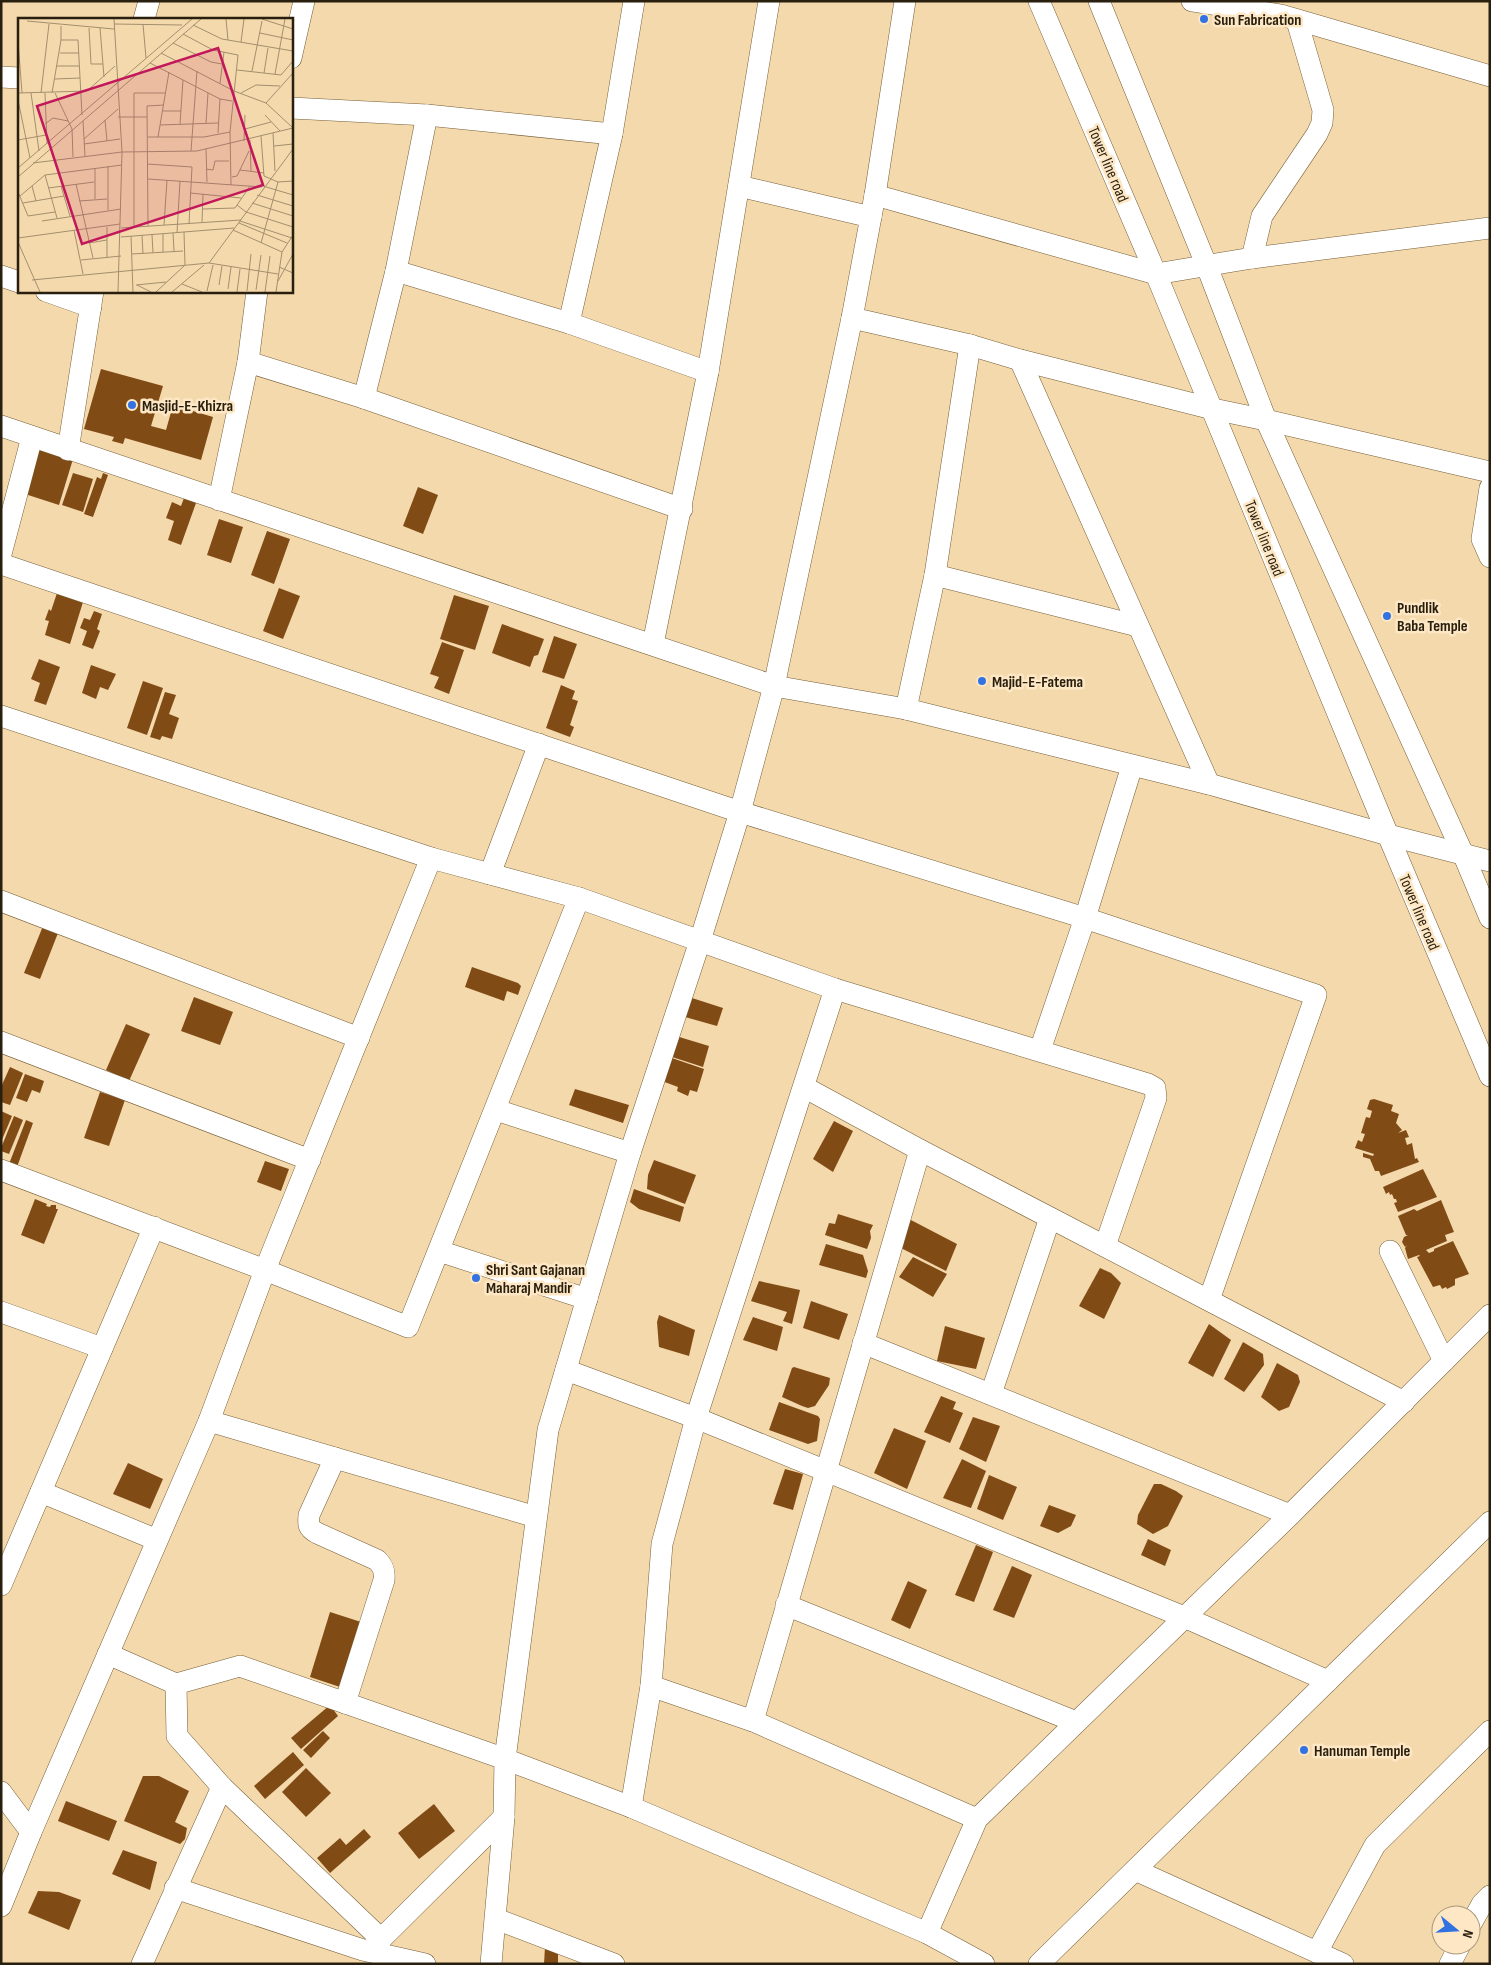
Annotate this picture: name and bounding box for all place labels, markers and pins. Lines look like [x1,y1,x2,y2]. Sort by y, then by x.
place label: Sun Fabrication [1214,11,1301,30]
marker: Sun Fabrication [1198,13,1210,25]
place label: Masjid-E-Khizra [142,397,233,416]
marker: Masjid-E-Khizra [126,399,138,411]
place label: Pundlik Baba Temple [1397,599,1468,636]
marker: Pundlik Baba Temple [1381,610,1393,622]
place label: Majid-E-Fatema [992,673,1083,692]
marker: Majid-E-Fatema [976,675,988,687]
place label: Shri Sant Gajanan Maharaj Mandir [486,1261,585,1298]
marker: Shri Sant Gajanan Maharaj Mandir [470,1272,482,1284]
place label: Hanuman Temple [1314,1742,1411,1761]
marker: Hanuman Temple [1298,1744,1310,1756]

